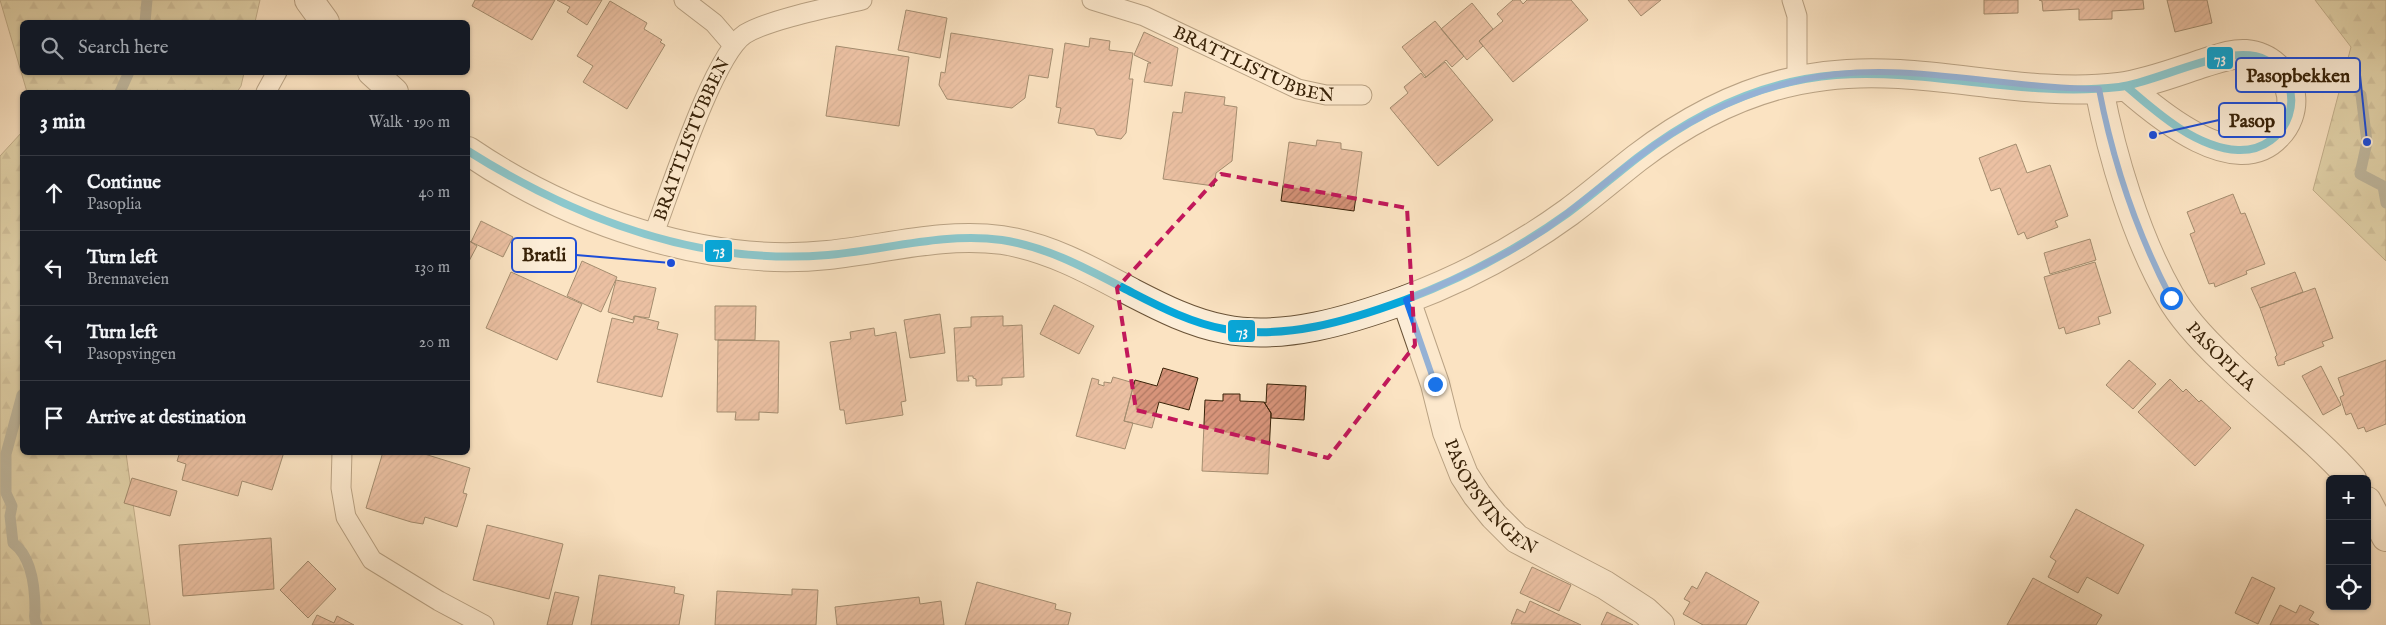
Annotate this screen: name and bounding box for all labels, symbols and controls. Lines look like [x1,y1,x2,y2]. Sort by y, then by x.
search box [20,20,470,75]
street label: BRATTLISTUBBEN [1169,21,1335,108]
icon: search [38,34,66,62]
text: Search here [78,36,169,60]
line badge: 73 [2206,46,2234,70]
text: 73 [2214,50,2226,68]
street label: BRATTLISTUBBEN [650,54,736,224]
callout: Pasopbekken [2236,58,2360,92]
text: Pasopbekken [2246,65,2350,89]
callout: Pasop [2219,103,2285,137]
text: 3 min [40,109,85,136]
text: Pasop [2229,110,2276,134]
text: Walk · 190 m [369,113,450,133]
text: Continue [87,171,161,195]
icon: ahead [40,179,68,207]
text: 40 m [418,183,450,203]
text: Pasoplia [87,195,142,215]
callout: Bratli [512,238,576,272]
line badge: 73 [704,239,733,263]
text: 73 [713,242,725,260]
text: Bratli [522,244,566,268]
text: Turn left [87,246,158,270]
icon: left [40,254,68,282]
text: 130 m [414,258,450,278]
text: Brennaveien [87,270,169,290]
route start [2160,287,2183,310]
street label: PASOPLIA [2180,318,2260,397]
line badge: 73 [1227,319,1256,343]
text: Turn left [87,321,158,345]
text: 73 [1236,323,1248,341]
icon: left [40,329,68,357]
text: 20 m [419,333,450,353]
text: Pasopsvingen [87,345,176,365]
route end [1424,373,1447,396]
icon: arrive [40,404,68,432]
text: Arrive at destination [87,406,246,430]
street label: PASOPSVINGEN [1438,436,1541,561]
map controls [2326,475,2371,610]
button: + [2326,475,2371,520]
button: − [2326,520,2371,565]
button: locate [2326,565,2371,610]

